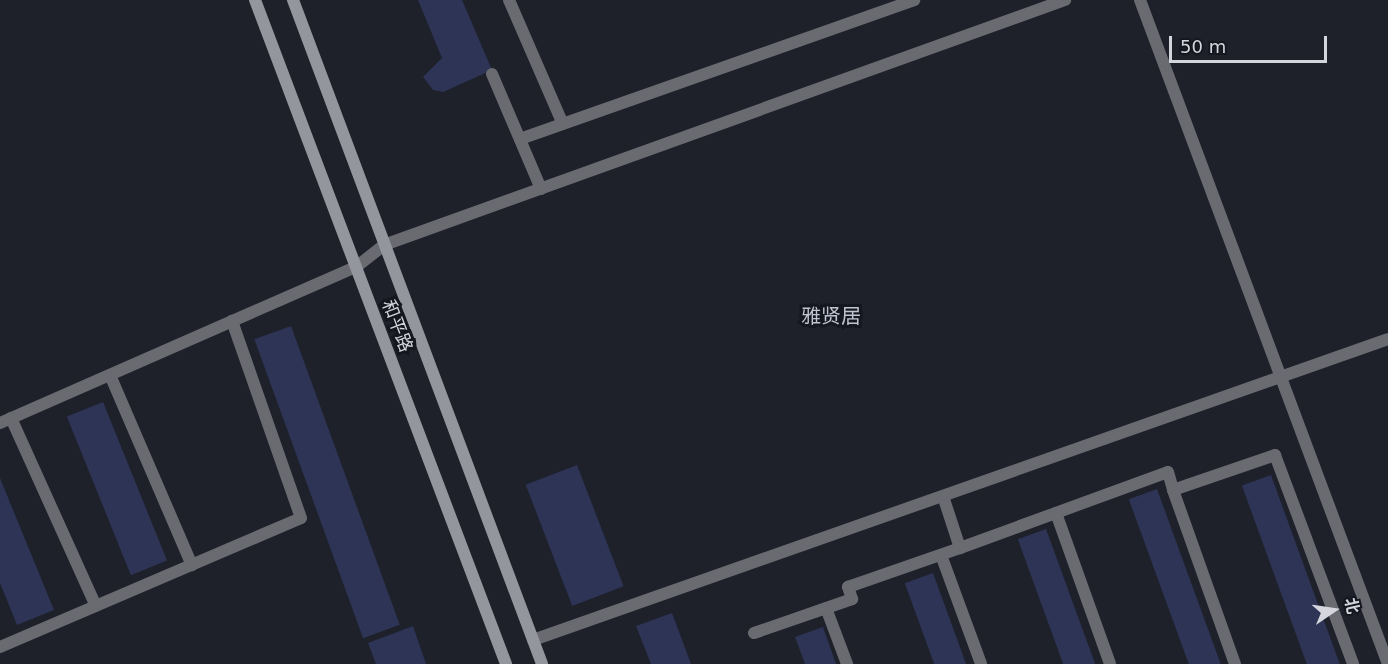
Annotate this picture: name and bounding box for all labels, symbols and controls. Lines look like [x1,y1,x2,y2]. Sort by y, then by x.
scale bar [1172,24,1330,62]
text: 50 m [1180,36,1226,57]
street label: 和平路 [377,297,417,355]
district label: 雅贤居 [801,304,861,328]
north arrow [1304,580,1364,640]
text: 北 [1341,596,1363,616]

